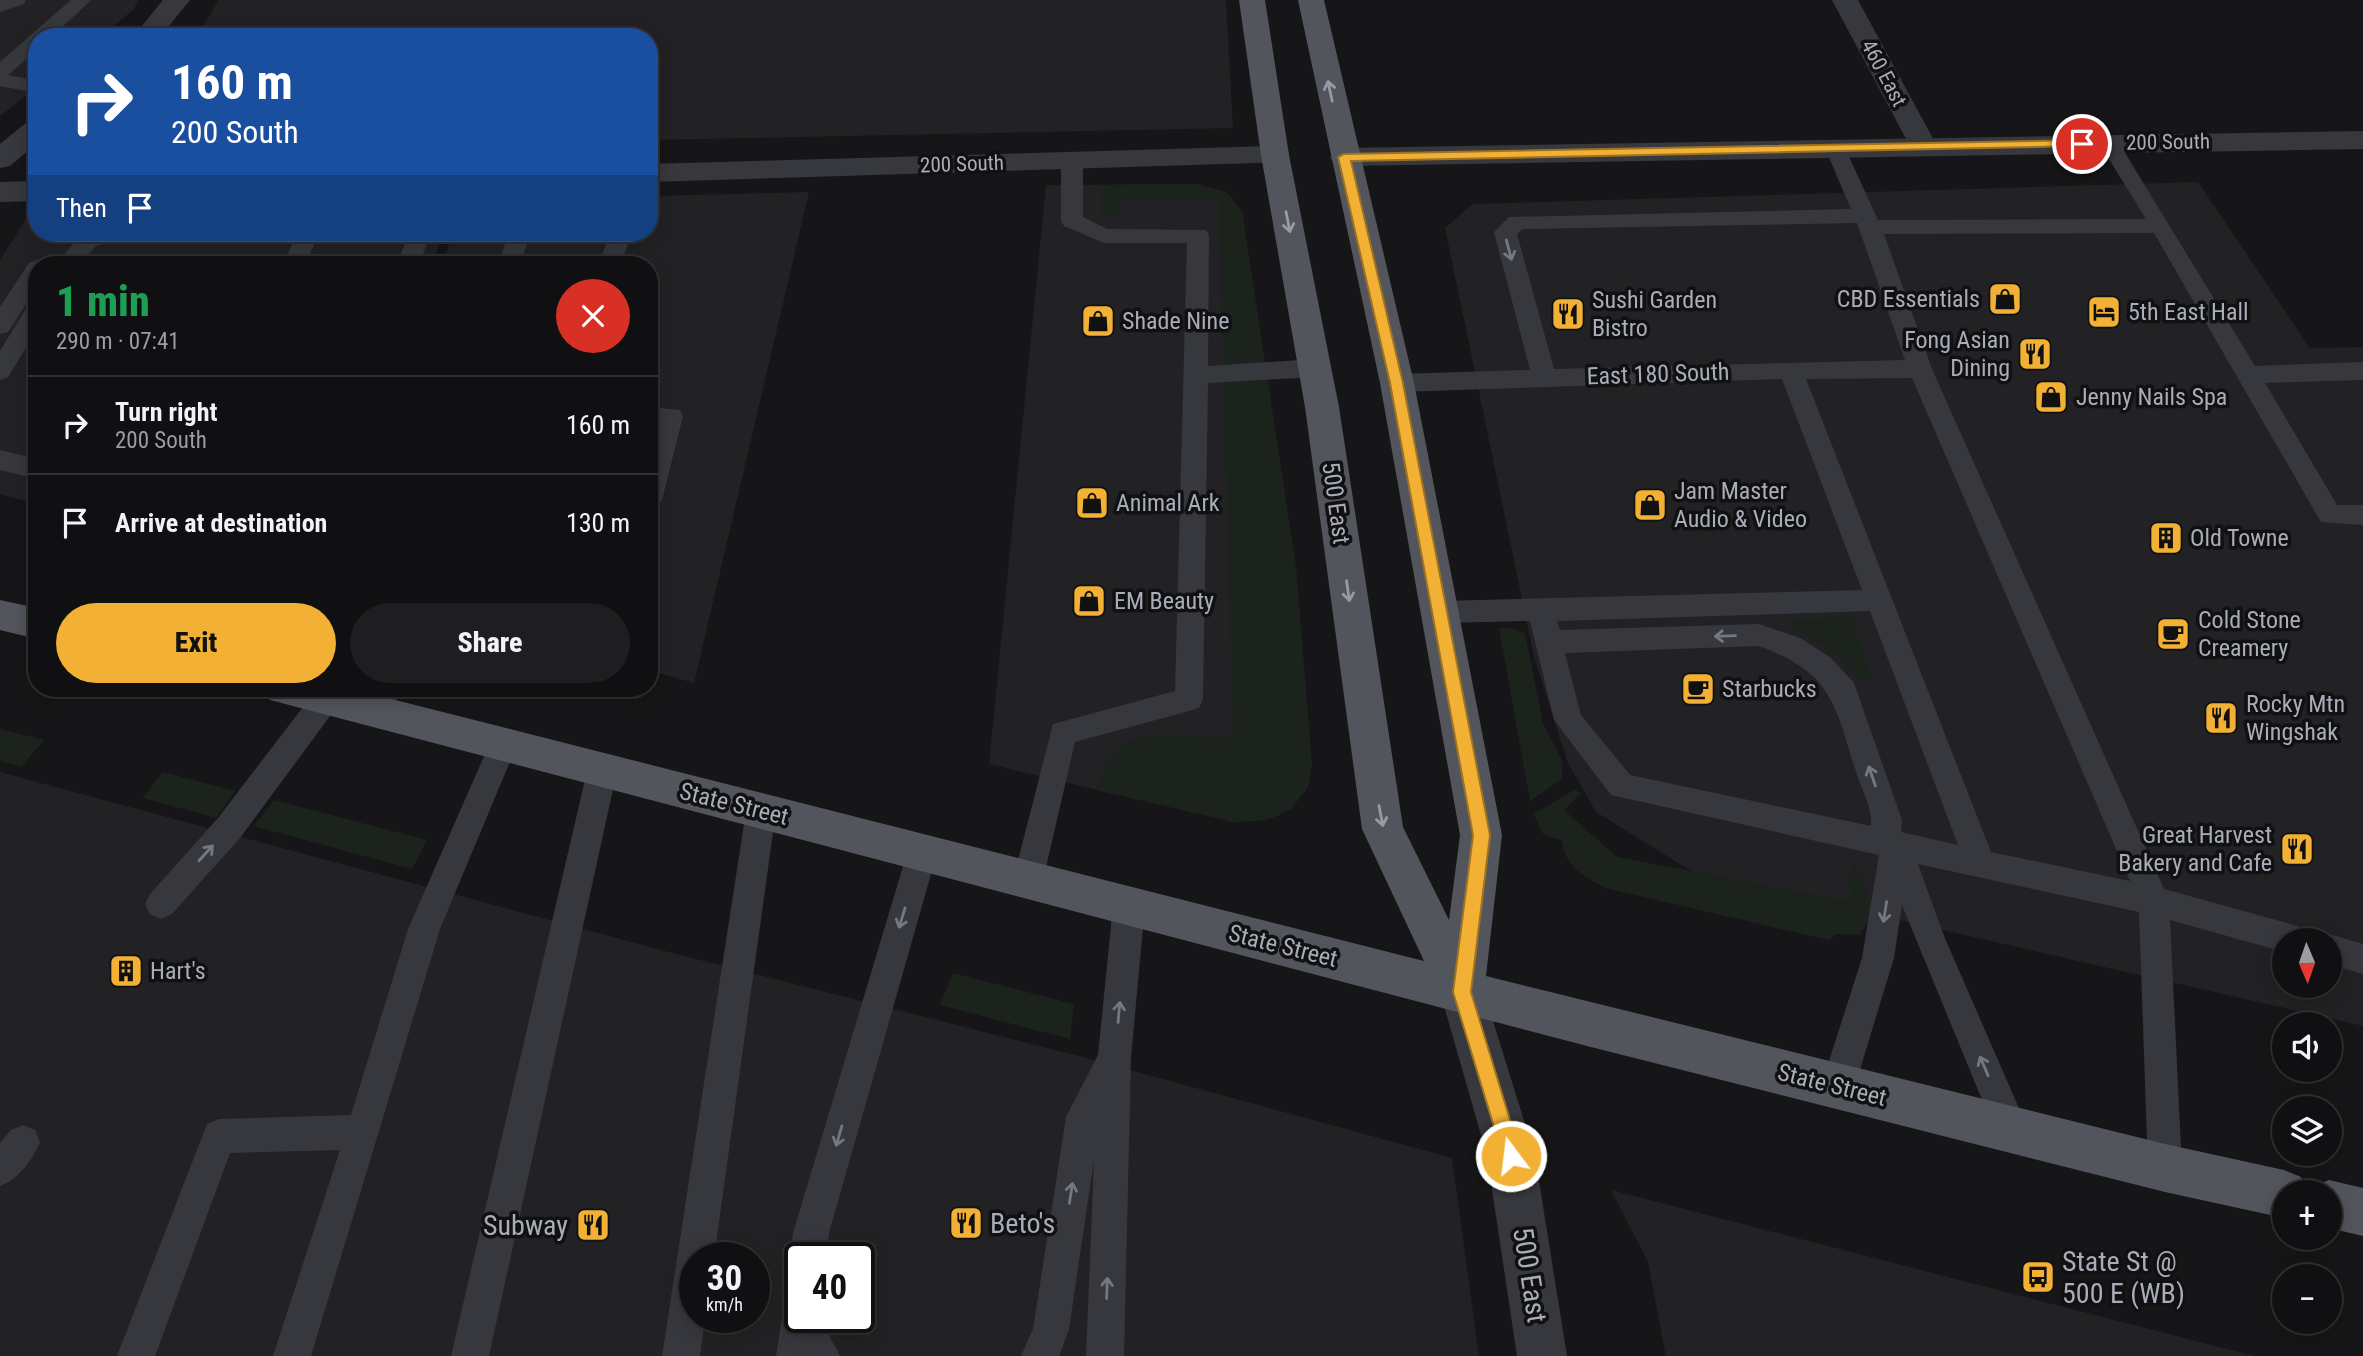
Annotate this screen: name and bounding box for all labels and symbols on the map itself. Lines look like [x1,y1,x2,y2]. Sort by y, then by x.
street label: 460 East [1856,35,1912,111]
one-way arrow [1322,80,1336,103]
pin [2052,114,2112,174]
street label: 200 South [2126,129,2210,155]
street label: 200 South [920,151,1004,177]
one-way arrow [1281,210,1295,233]
one-way arrow [1504,239,1517,261]
shop icon: CBD Essentials [1986,280,2024,318]
place label: CBD Essentials [1837,285,1980,313]
place label: Sushi Garden Bistro [1592,286,1717,342]
hotel icon: 5th East Hall [2085,293,2123,331]
restaurant icon: Sushi Garden Bistro [1549,295,1587,333]
place label: 5th East Hall [2128,298,2248,326]
shop icon: Shade Nine [1079,302,1117,340]
place label: Shade Nine [1122,307,1229,335]
place label: Fong Asian Dining [1904,326,2010,382]
restaurant icon: Fong Asian Dining [2016,335,2054,373]
street label: East 180 South [1586,358,1730,390]
shop icon: Jenny Nails Spa [2032,378,2070,416]
place label: Jenny Nails Spa [2076,383,2227,411]
street label: 500 East [1316,460,1356,546]
place label: Jam Master Audio & Video [1674,477,1807,533]
shop icon: Animal Ark [1073,484,1111,522]
shop icon: Jam Master Audio & Video [1631,486,1669,524]
place label: Animal Ark [1116,489,1220,517]
building icon: Old Towne [2147,519,2185,557]
place label: Old Towne [2190,524,2289,552]
one-way arrow [1342,579,1355,602]
shop icon: EM Beauty [1070,582,1108,620]
place label: EM Beauty [1114,587,1214,615]
place label: Cold Stone Creamery [2198,606,2301,662]
cafe icon: Cold Stone Creamery [2154,615,2192,653]
one-way arrow [1714,630,1737,643]
cafe icon: Starbucks [1679,670,1717,708]
place label: Starbucks [1722,675,1817,703]
place label: Rocky Mtn Wingshak [2246,690,2345,746]
restaurant icon: Rocky Mtn Wingshak [2202,699,2240,737]
one-way arrow [1865,766,1877,788]
street label: State Street [677,777,791,831]
one-way arrow [1374,804,1388,827]
place label: Great Harvest Bakery and Cafe [2118,821,2272,877]
restaurant icon: Great Harvest Bakery and Cafe [2278,830,2316,868]
one-way arrow [198,845,215,862]
one-way arrow [1878,900,1891,923]
one-way arrow [895,907,908,929]
street label: State Street [1226,919,1340,973]
north arrow [2272,928,2342,998]
building icon: Hart's [107,952,145,990]
place label: Hart's [150,957,206,985]
one-way arrow [1112,1001,1125,1023]
one-way arrow [1977,1056,1990,1078]
street label: State Street [1775,1058,1889,1112]
position arrow [1474,1119,1548,1193]
one-way arrow [831,1125,844,1147]
one-way arrow [1065,1183,1078,1205]
restaurant icon: Beto's [947,1204,985,1242]
restaurant icon: Subway [574,1206,612,1244]
place label: Beto's [990,1207,1055,1240]
place label: Subway [483,1209,568,1242]
street label: 500 East [1506,1225,1554,1325]
speed limit sign: 40 [784,1242,875,1333]
place label: State St @ 500 E (WB) [2062,1245,2185,1310]
bus stop icon: State St @ 500 E (WB) [2019,1258,2057,1296]
one-way arrow [1101,1277,1114,1300]

